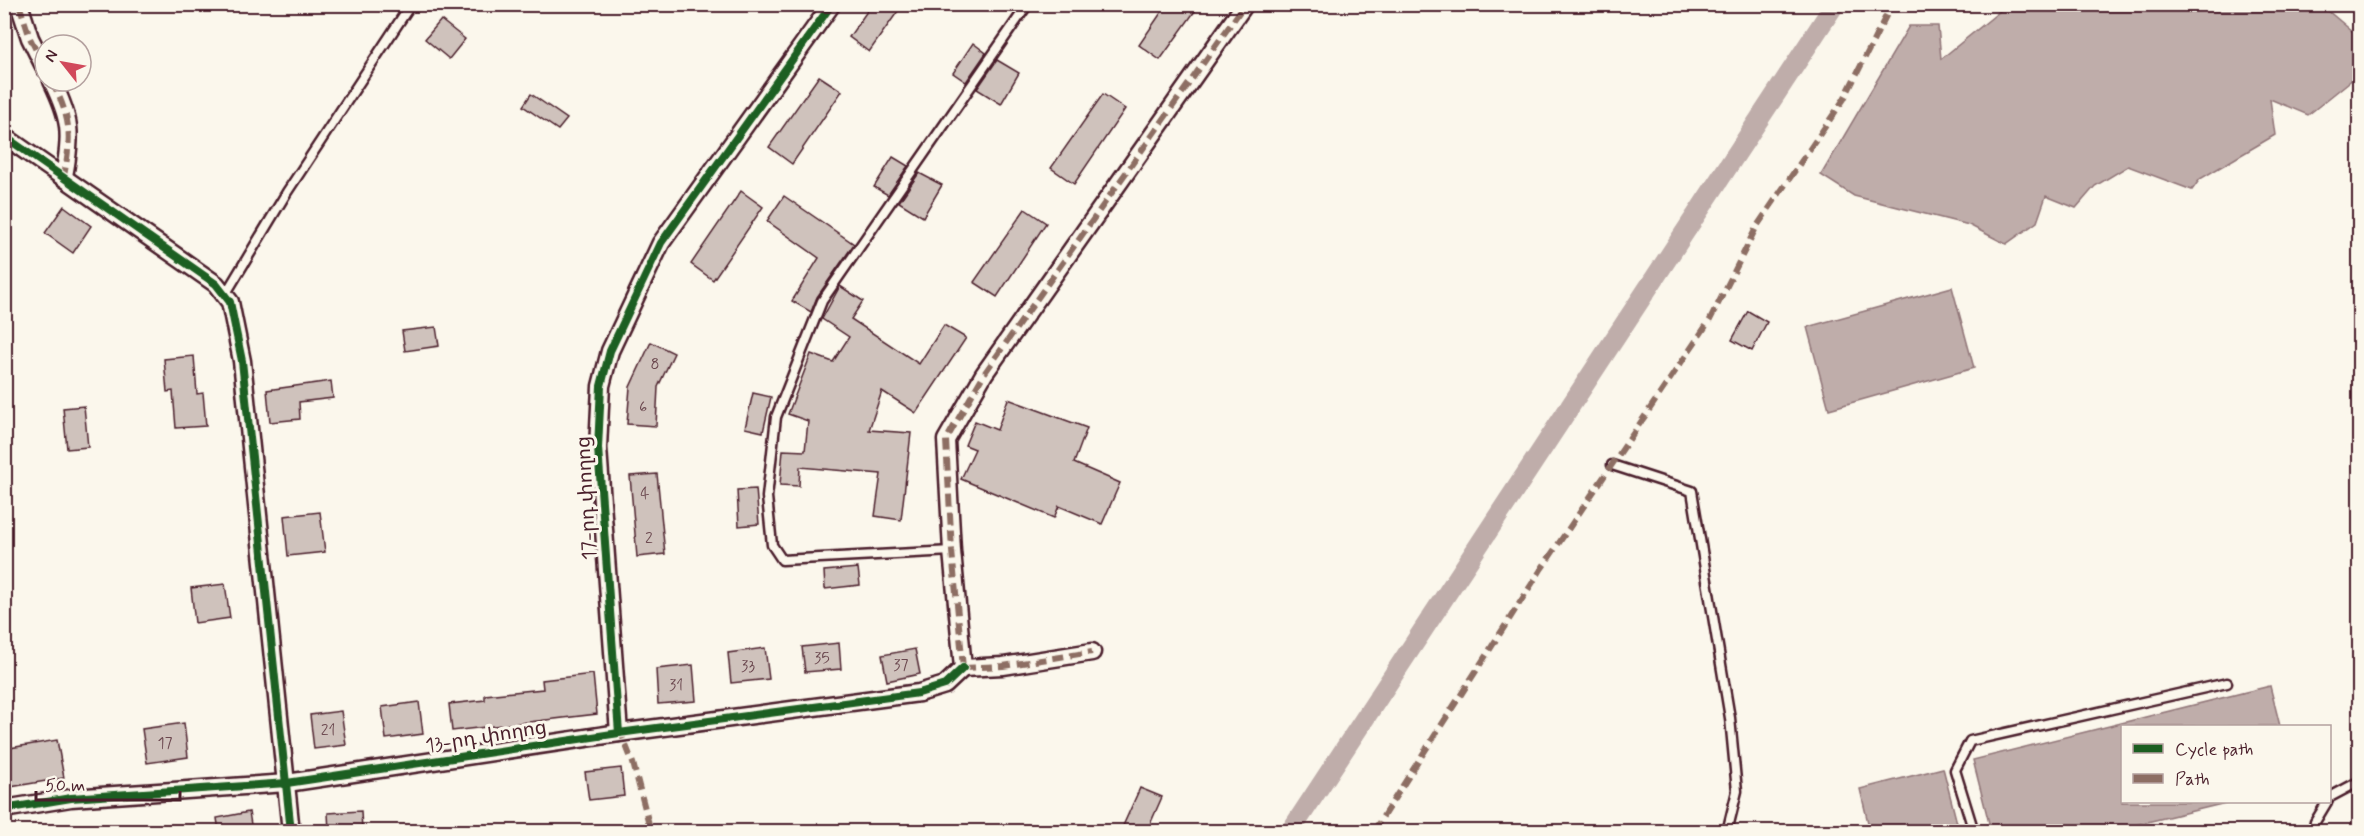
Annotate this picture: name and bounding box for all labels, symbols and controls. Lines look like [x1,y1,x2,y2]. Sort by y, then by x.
north arrow [33,33,93,93]
text: N [40,46,63,66]
house number: 8 [650,354,660,375]
house number: 6 [639,397,647,418]
street label: 17-րդ փողոց [570,435,604,561]
house number: 4 [640,483,650,504]
house number: 2 [645,528,653,549]
house number: 35 [814,648,830,669]
house number: 37 [893,655,909,676]
house number: 33 [741,656,755,677]
house number: 31 [669,675,683,696]
street label: 13-րդ փողոց [423,714,549,760]
house number: 21 [321,720,335,741]
legend [2121,725,2331,803]
house number: 17 [157,733,173,754]
text: Cycle path [2175,738,2253,762]
scale bar [36,764,180,802]
text: Path [2175,768,2210,792]
text: 50 m [45,774,85,798]

